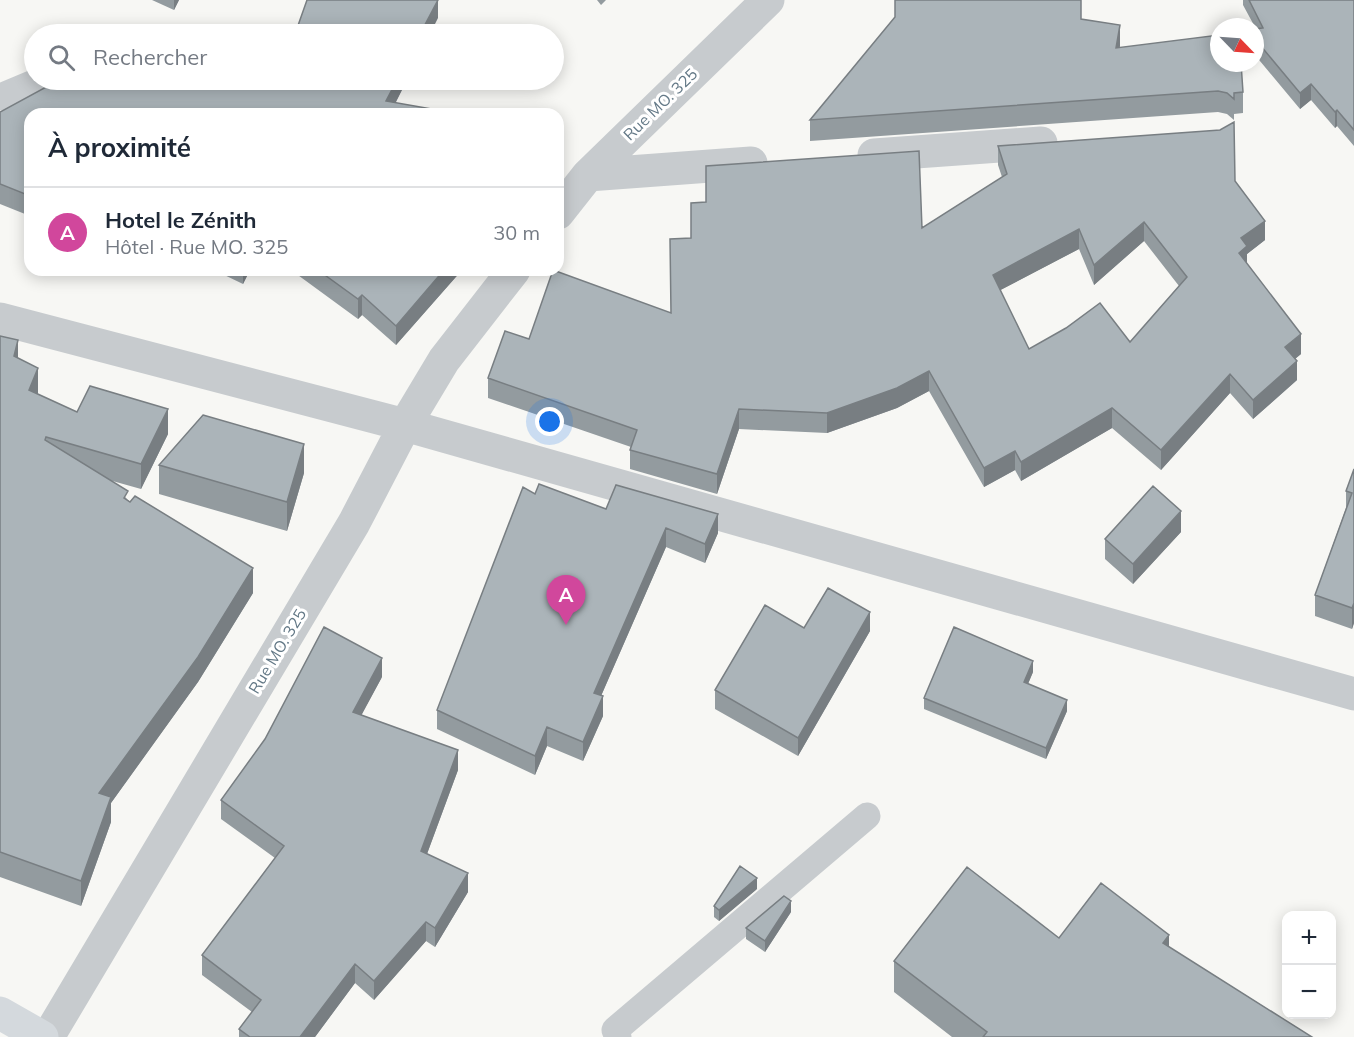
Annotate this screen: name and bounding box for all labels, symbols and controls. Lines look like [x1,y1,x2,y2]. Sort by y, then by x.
north arrow [1210,18,1264,72]
search box [24,24,564,90]
icon: search [45,41,78,74]
text: Rechercher [93,43,207,71]
street label: Rue MO. 325 [619,64,701,144]
text: À proximité [48,131,191,164]
text: Hotel le Zénith [105,206,257,234]
text: A [60,220,75,245]
text: 30 m [493,220,540,245]
text: Hôtel · Rue MO. 325 [105,234,288,259]
your location [535,407,564,436]
pin: A [546,576,586,625]
street label: Rue MO. 325 [244,605,310,697]
map controls [1282,911,1336,1019]
button: + [1282,911,1336,965]
button: − [1282,965,1336,1019]

